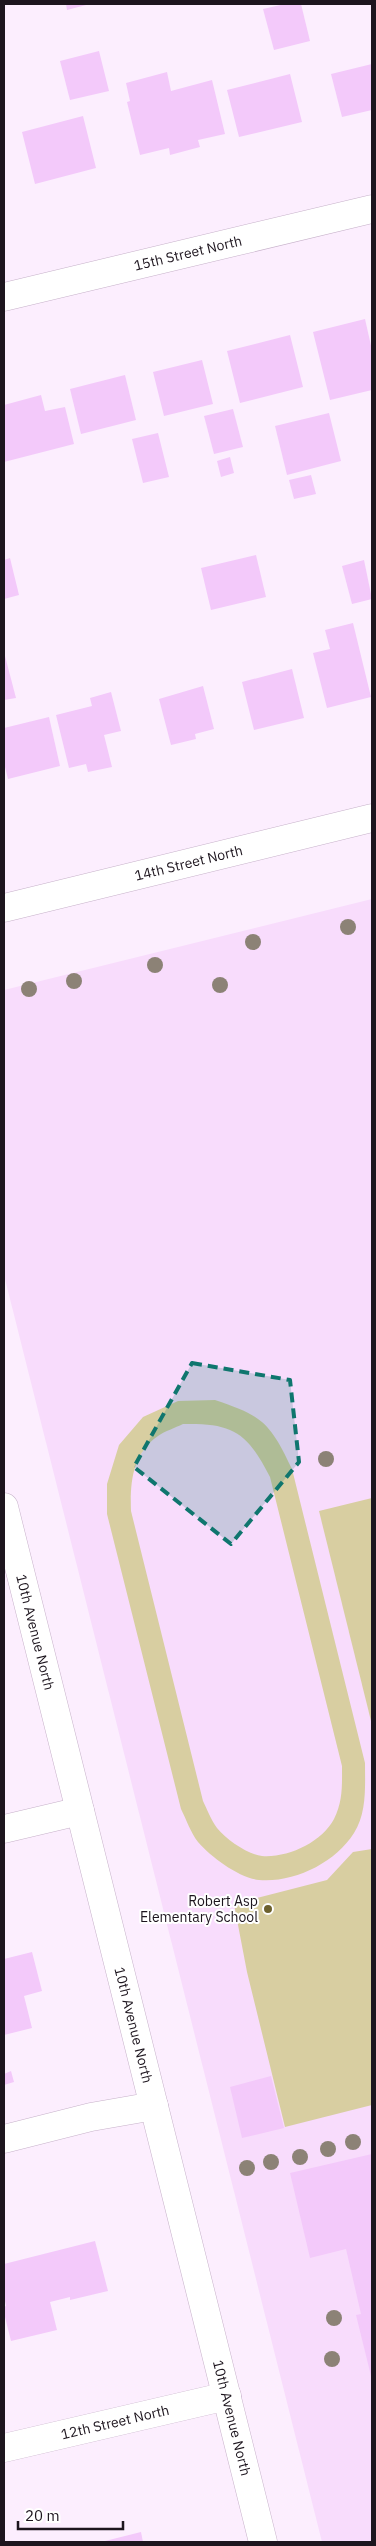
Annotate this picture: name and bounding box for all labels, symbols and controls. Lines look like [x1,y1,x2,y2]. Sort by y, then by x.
street label: 15th Street North [132,231,244,275]
street label: 14th Street North [133,841,244,885]
street label: 10th Avenue North [12,1572,58,1692]
place label: Robert Asp Elementary School [140,1892,258,1926]
marker: Robert Asp Elementary School [262,1903,274,1915]
street label: 10th Avenue North [110,1965,157,2085]
street label: 10th Avenue North [209,2358,255,2478]
street label: 12th Street North [59,2401,171,2443]
scale bar [18,2498,122,2530]
text: 20 m [25,2506,60,2525]

